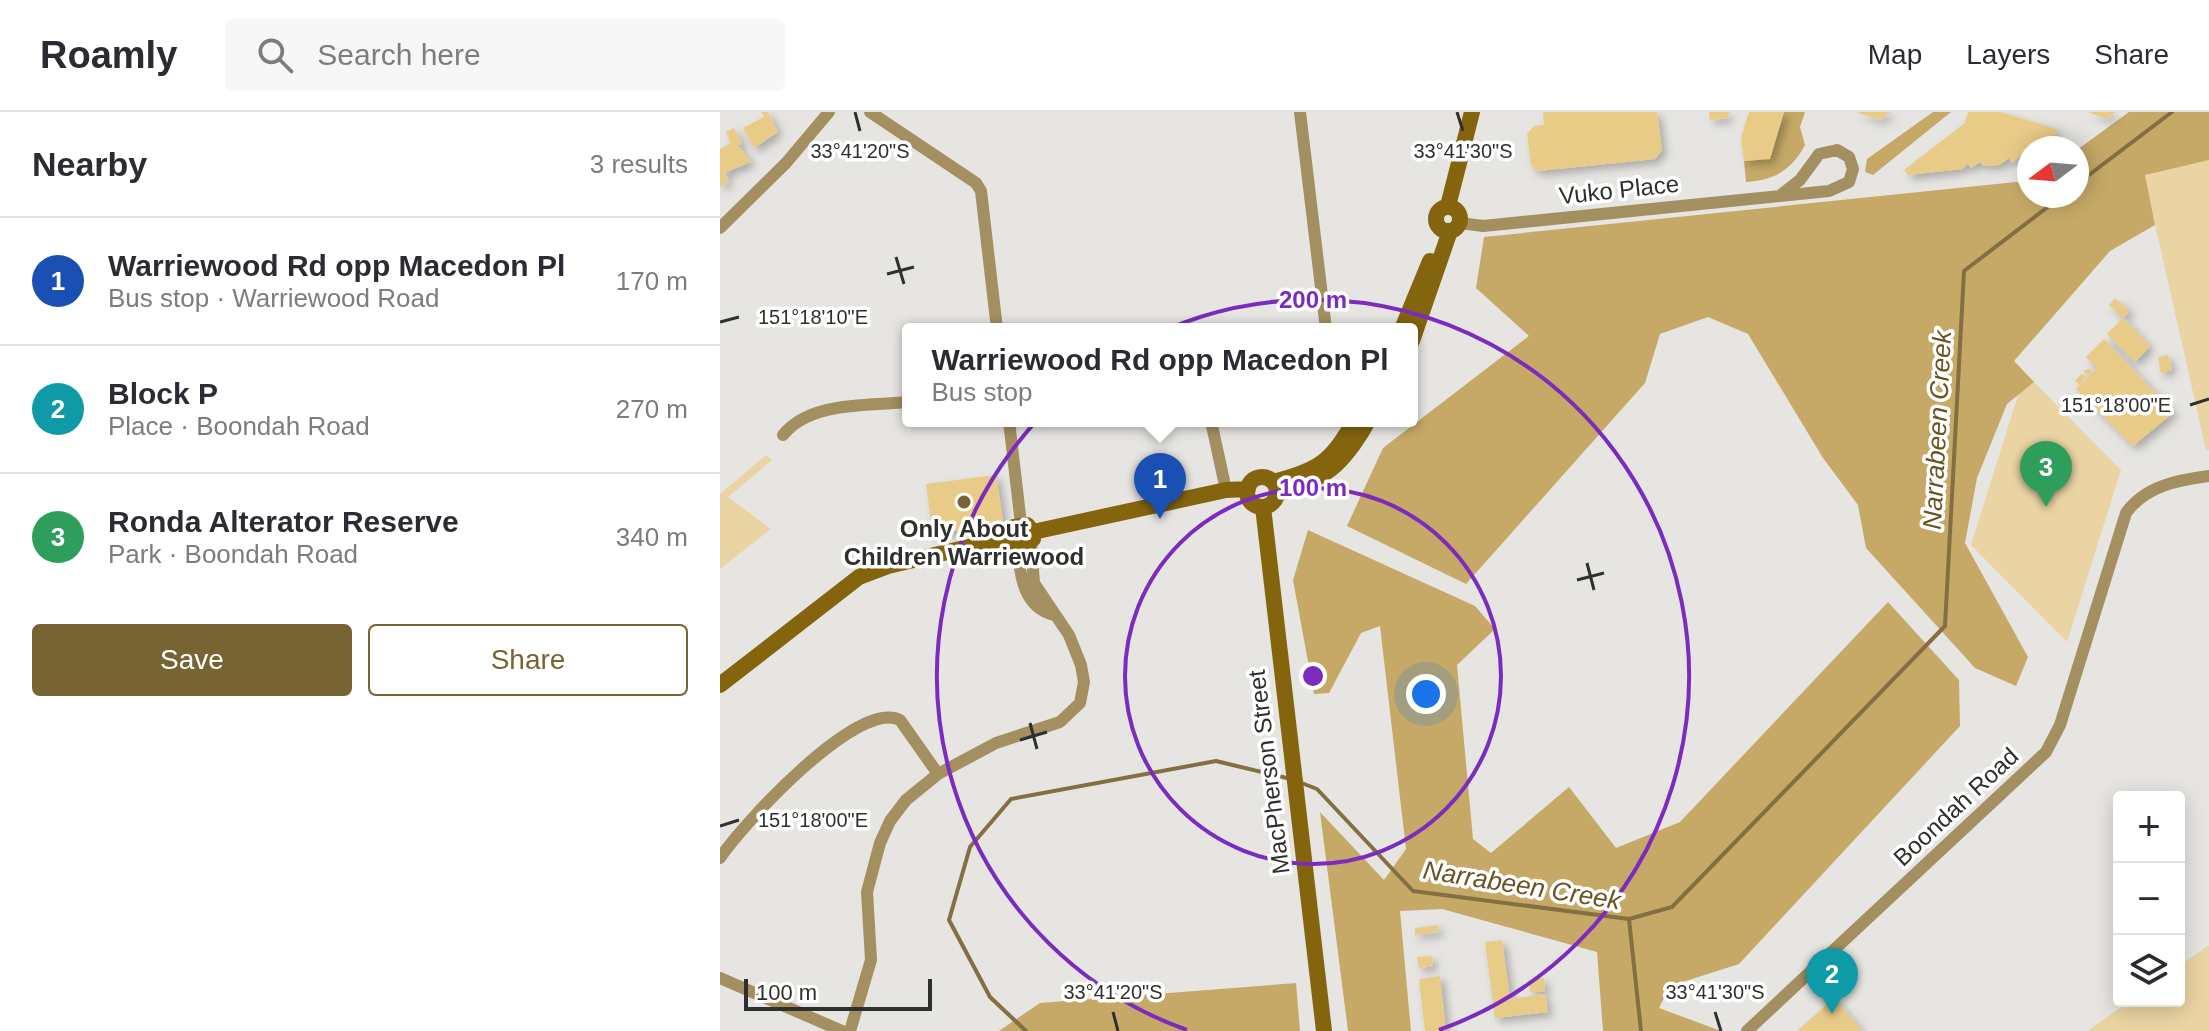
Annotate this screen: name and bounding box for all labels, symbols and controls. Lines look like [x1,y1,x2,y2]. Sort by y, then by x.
search box [225,19,785,91]
icon: search [253,33,297,77]
text: Roamly [40,34,177,76]
text: Search here [317,38,481,71]
text: Map [1868,39,1922,70]
text: Layers [1966,39,2050,70]
text: Share [2094,39,2169,70]
north arrow [2017,136,2089,208]
text: 33°41'20"S [811,140,910,162]
text: 33°41'30"S [1414,140,1513,162]
text: Nearby [32,145,147,183]
text: 3 results [590,149,688,179]
street label: Vuko Place [1558,170,1680,209]
text: Warriewood Rd opp Macedon Pl [108,249,565,282]
text: 1 [51,266,65,296]
text: 170 m [616,266,688,296]
text: Bus stop · Warriewood Road [108,283,439,313]
text: 200 m [1279,286,1347,313]
text: 151°18'10"E [758,306,868,328]
popup [902,323,1418,427]
water label: Narrabeen Creek [1917,328,1957,530]
text: Warriewood Rd opp Macedon Pl [931,343,1389,376]
text: Block P [108,377,218,410]
text: Bus stop [931,377,1033,407]
text: 2 [51,394,65,424]
text: 270 m [616,394,688,424]
text: 151°18'00"E [2061,394,2171,416]
text: Place · Boondah Road [108,411,370,441]
pin: 3 [2020,441,2072,507]
pin: 1 [1134,453,1186,519]
text: 100 m [1279,474,1347,501]
marker: Only About Children Warriewood [955,493,973,511]
text: Ronda Alterator Reserve [108,505,459,538]
place label: Only About Children Warriewood [844,515,1084,570]
text: 3 [51,522,65,552]
text: 340 m [616,522,688,552]
text: Park · Boondah Road [108,539,358,569]
button: Save [32,624,352,696]
button: Share [368,624,688,696]
centre of rings [1299,662,1327,690]
street label: MacPherson Street [1243,668,1294,876]
your location [1406,674,1446,714]
street label: Boondah Road [1888,742,2023,871]
map controls [2113,791,2185,1007]
button: + [2113,791,2185,863]
text: 151°18'00"E [758,809,868,831]
water label: Narrabeen Creek [1421,855,1625,916]
button: − [2113,863,2185,935]
button: layers [2113,935,2185,1007]
pin: 2 [1806,948,1858,1014]
scale bar [744,975,932,1011]
text: 100 m [756,980,817,1005]
text: 33°41'20"S [1064,981,1163,1003]
text: 33°41'30"S [1666,981,1765,1003]

